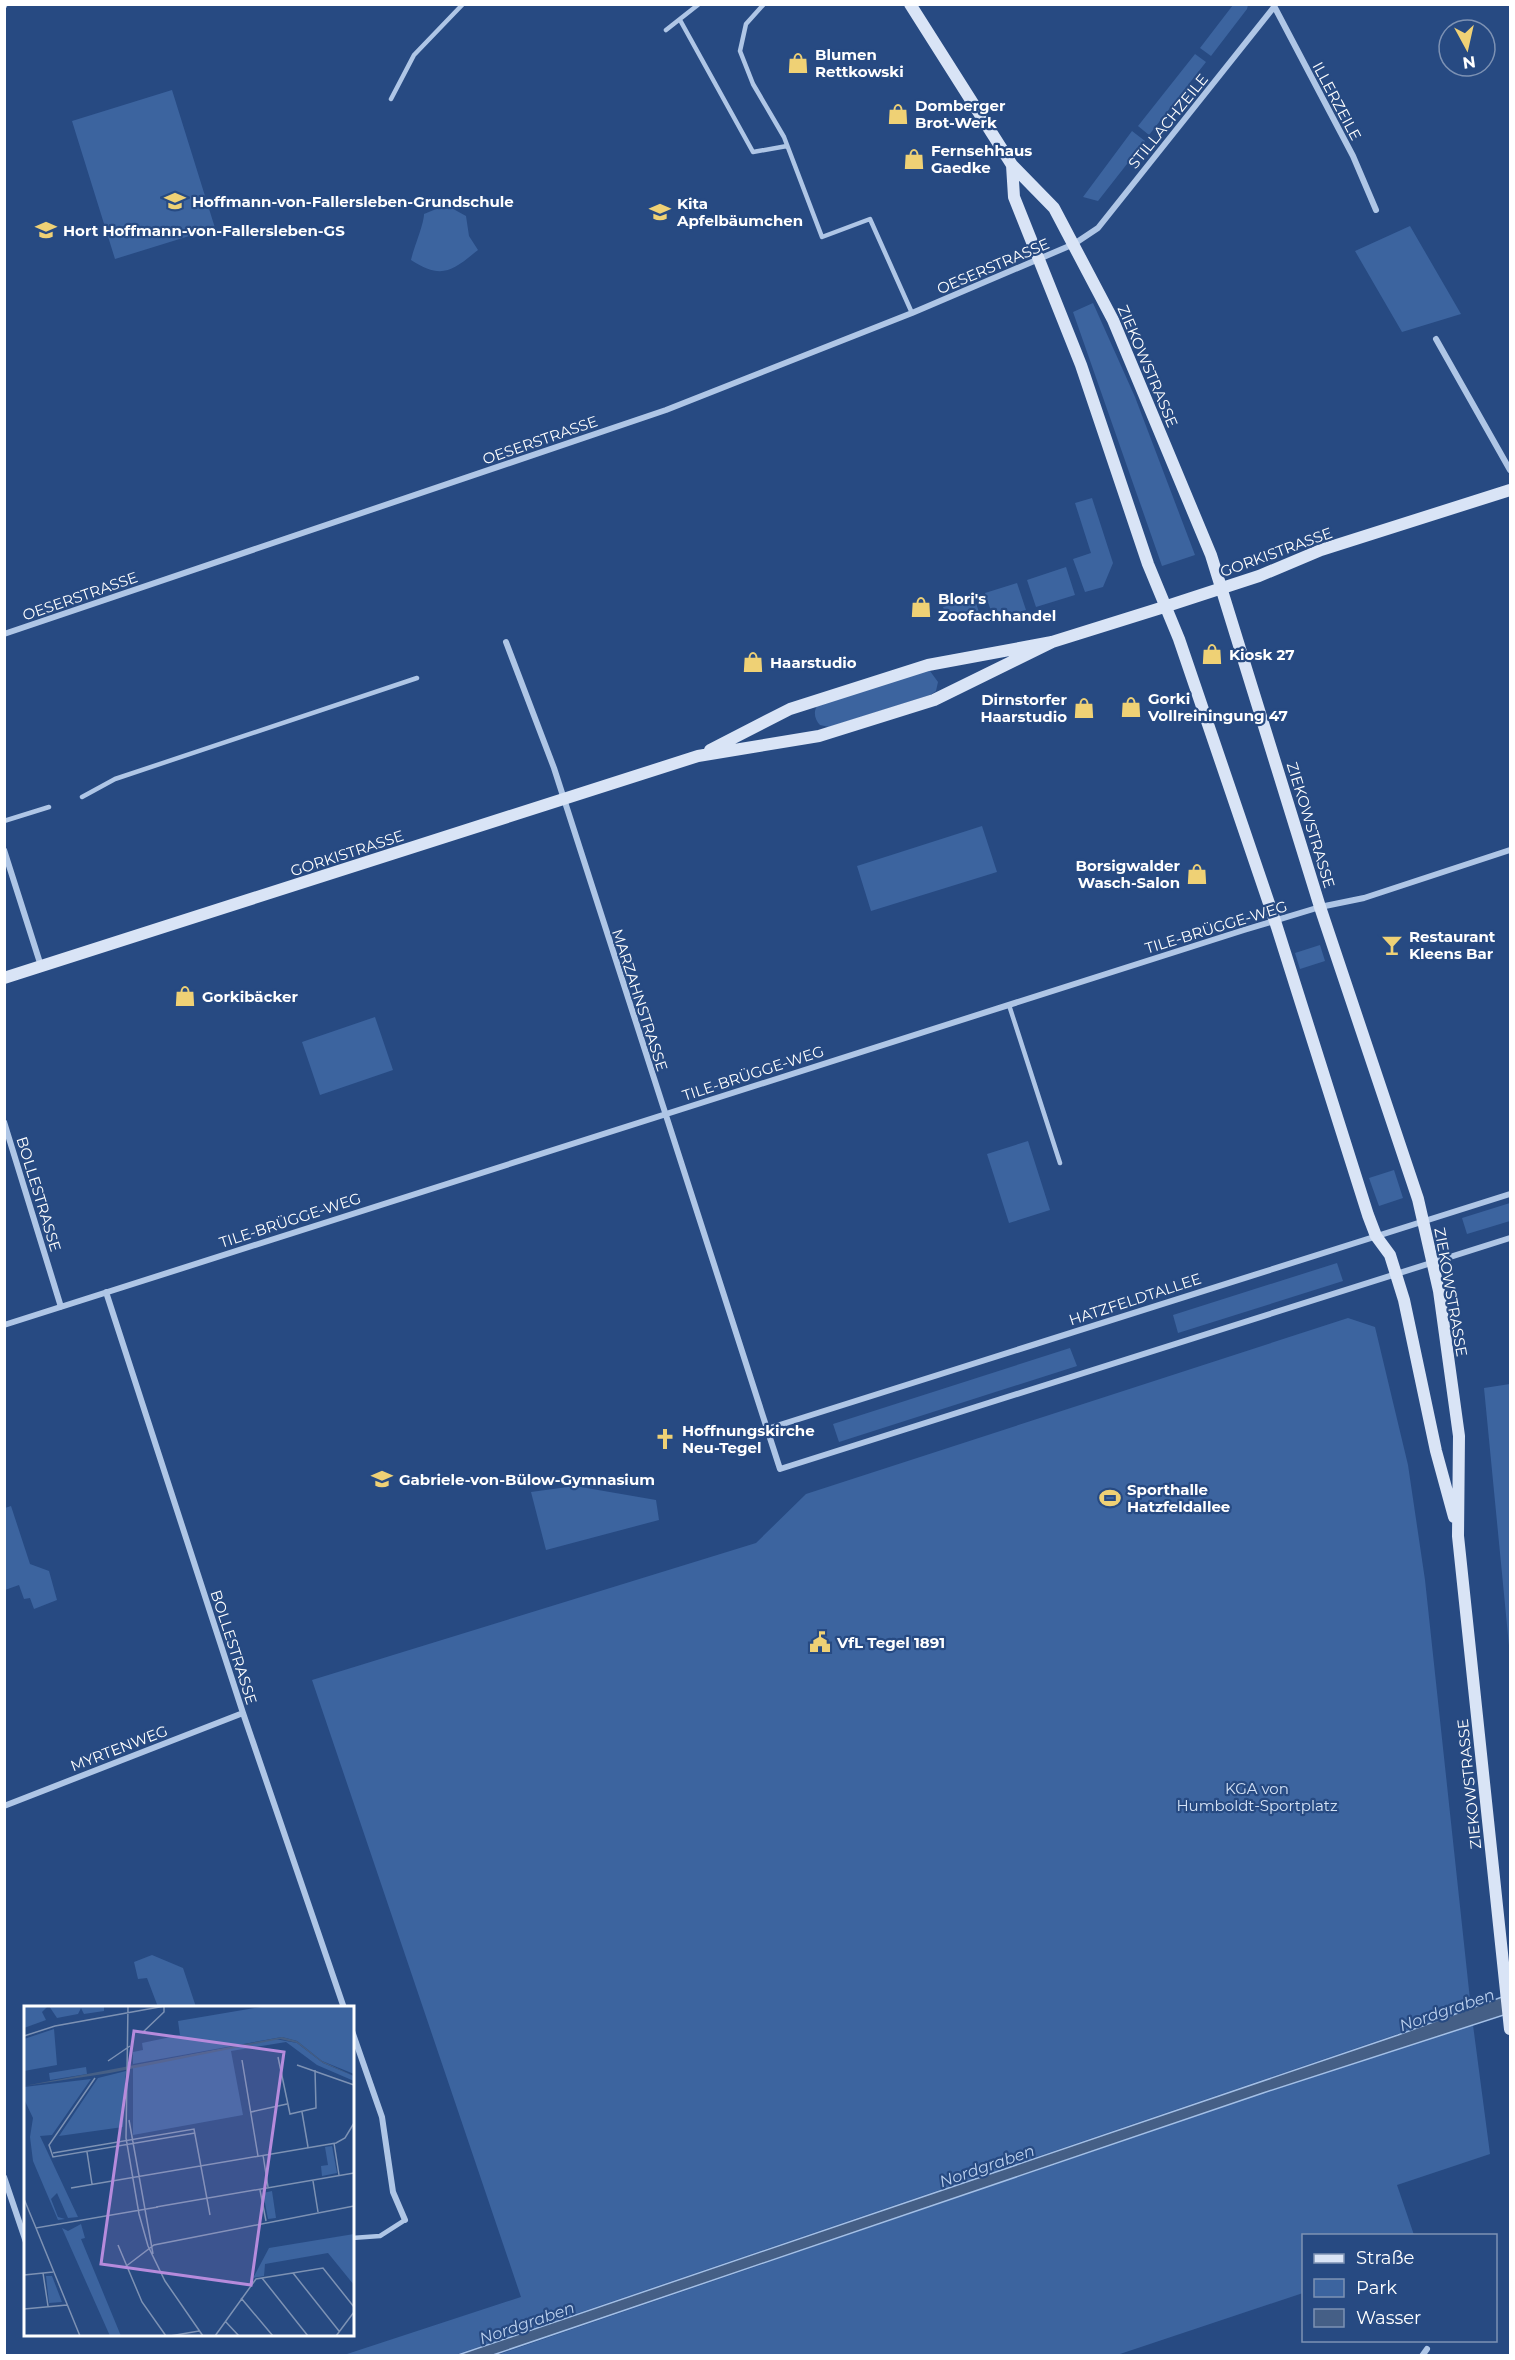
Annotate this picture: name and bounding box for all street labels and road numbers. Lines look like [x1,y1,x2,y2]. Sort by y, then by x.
street label: ILLERZEILE [1308,58,1366,144]
street label: STILLACHZEILE [1124,70,1212,172]
street label: OESERSTRASSE [934,234,1052,298]
street label: ZIEKOWSTRASSE [1114,302,1182,430]
street label: OESERSTRASSE [480,411,600,469]
street label: GORKISTRASSE [1217,523,1335,581]
street label: OESERSTRASSE [20,567,140,625]
street label: ZIEKOWSTRASSE [1283,760,1339,890]
street label: GORKISTRASSE [288,826,406,880]
street label: TILE-BRÜGGE-WEG [1143,896,1289,958]
street label: MARZAHNSTRASSE [608,926,672,1074]
street label: TILE-BRÜGGE-WEG [680,1041,826,1105]
street label: BOLLESTRASSE [12,1134,66,1254]
street label: TILE-BRÜGGE-WEG [217,1188,363,1252]
street label: ZIEKOWSTRASSE [1430,1226,1472,1358]
street label: HATZFELDTALLEE [1066,1269,1204,1329]
street label: BOLLESTRASSE [207,1587,261,1707]
street label: ZIEKOWSTRASSE [1453,1718,1485,1850]
street label: MYRTENWEG [68,1721,170,1775]

